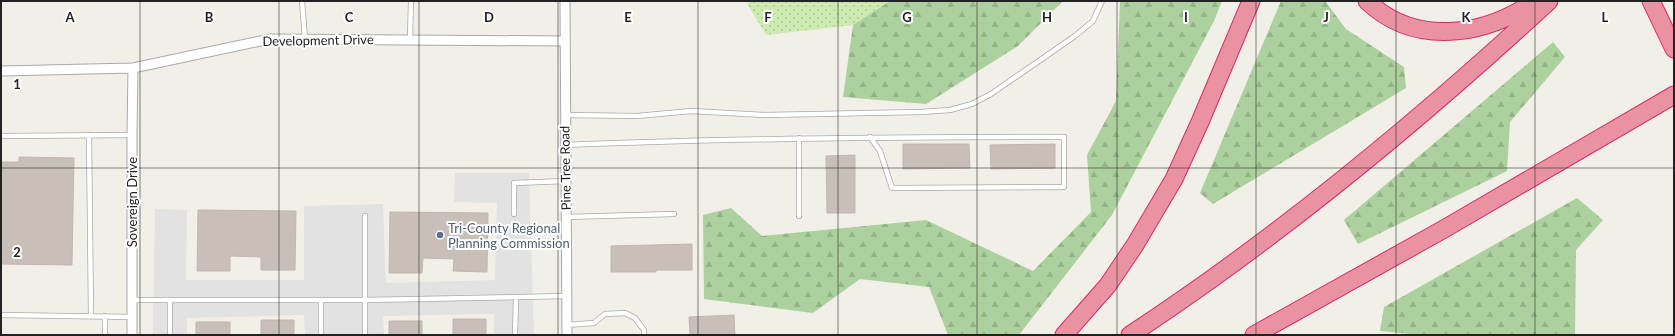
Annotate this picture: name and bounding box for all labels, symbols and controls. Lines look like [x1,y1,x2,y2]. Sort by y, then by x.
text: A [64,9,75,25]
text: B [205,9,214,25]
text: C [345,9,354,25]
text: D [484,9,494,25]
text: E [624,9,632,25]
text: F [764,9,772,25]
text: G [902,9,912,25]
text: H [1042,9,1052,25]
text: I [1184,9,1188,25]
text: J [1323,9,1329,25]
text: K [1462,9,1472,25]
text: L [1602,9,1609,25]
street label: Development Drive [262,31,374,49]
text: 1 [13,76,21,92]
street label: Pine Tree Road [556,126,574,210]
street label: Sovereign Drive [124,157,140,247]
place label: Tri-County Regional Planning Commission [448,220,570,251]
marker: Tri-County Regional Planning Commission [435,230,445,240]
text: 2 [13,244,21,260]

